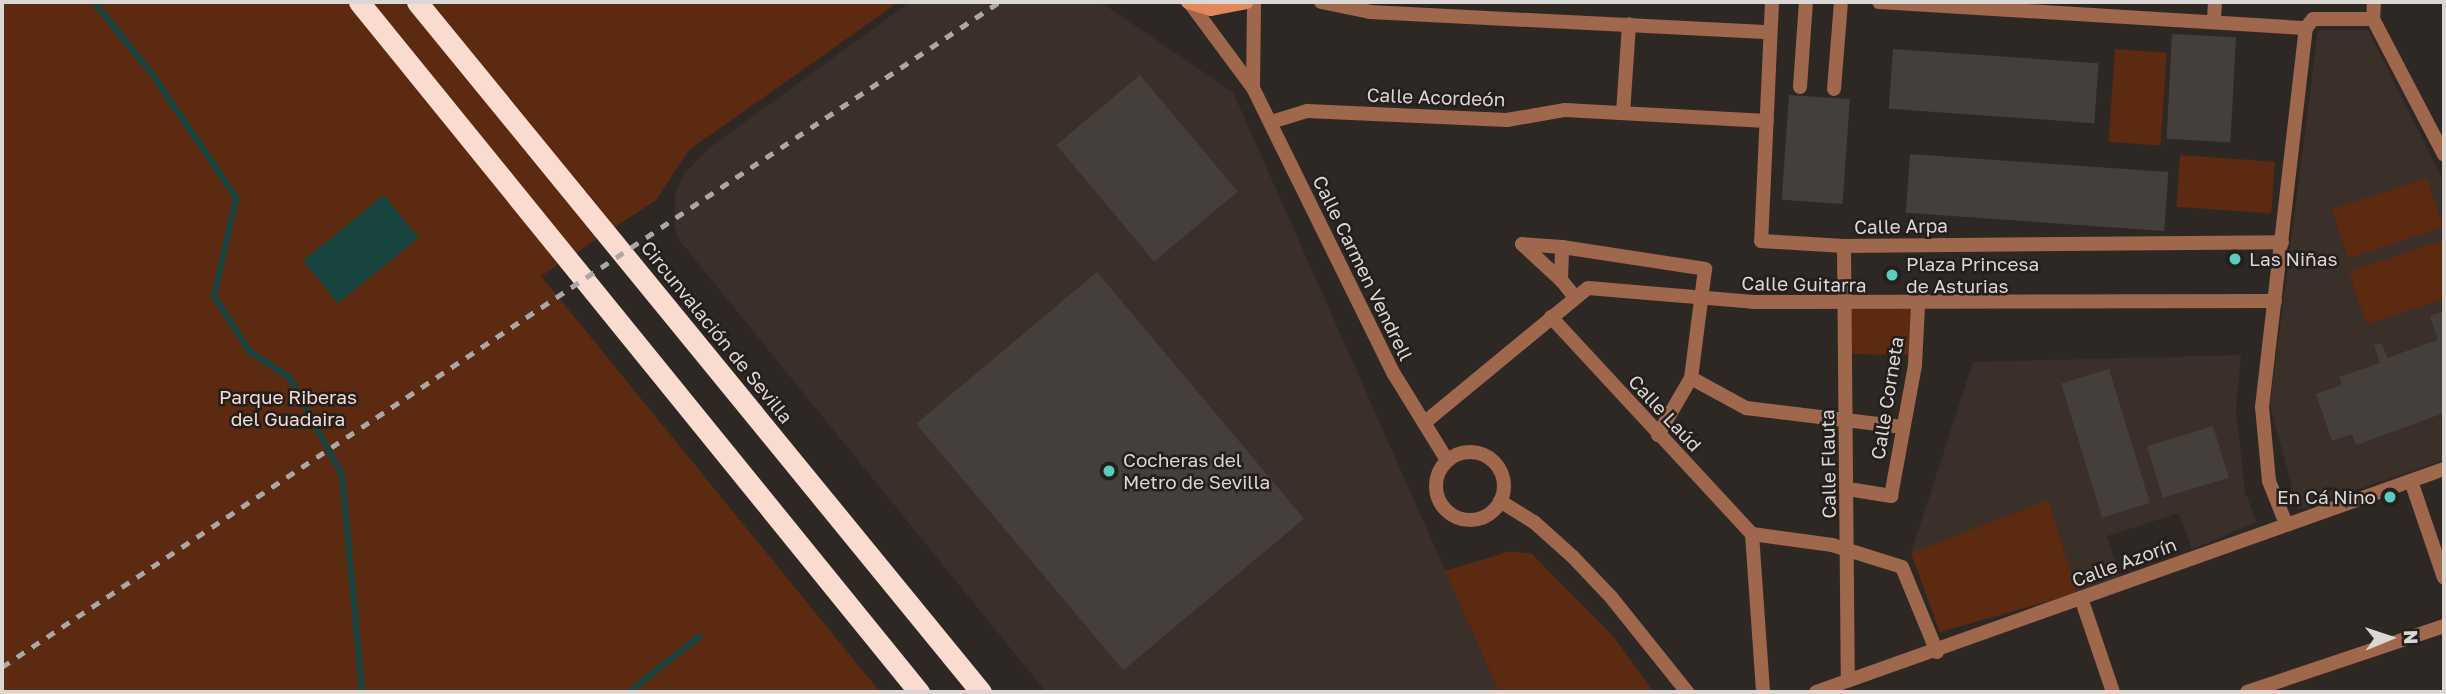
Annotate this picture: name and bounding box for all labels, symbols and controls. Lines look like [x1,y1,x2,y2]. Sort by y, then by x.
street label: Calle Acordeón [1366,83,1506,111]
street label: Calle Carmen Vendrell [1308,172,1418,364]
street label: Calle Arpa [1854,214,1948,238]
street label: Circunvalación de Sevilla [636,236,798,428]
place label: Las Niñas [2249,248,2338,270]
marker: Las Niñas [2227,251,2243,267]
place label: Plaza Princesa de Asturias [1906,253,2039,297]
marker: Plaza Princesa de Asturias [1884,267,1900,283]
street label: Calle Guitarra [1741,272,1867,296]
street label: Calle Corneta [1866,335,1908,461]
street label: Calle Laúd [1624,370,1706,456]
park label: Parque Riberas del Guadaira [219,386,357,430]
street label: Calle Flauta [1816,409,1840,519]
place label: Cocheras del Metro de Sevilla [1123,449,1270,493]
marker: Cocheras del Metro de Sevilla [1101,463,1117,479]
place label: En Cá Nino [2277,486,2376,508]
marker: En Cá Nino [2382,489,2398,505]
street label: Calle Azorín [2069,533,2179,591]
north arrow [2355,603,2425,673]
text: N [2400,630,2423,645]

